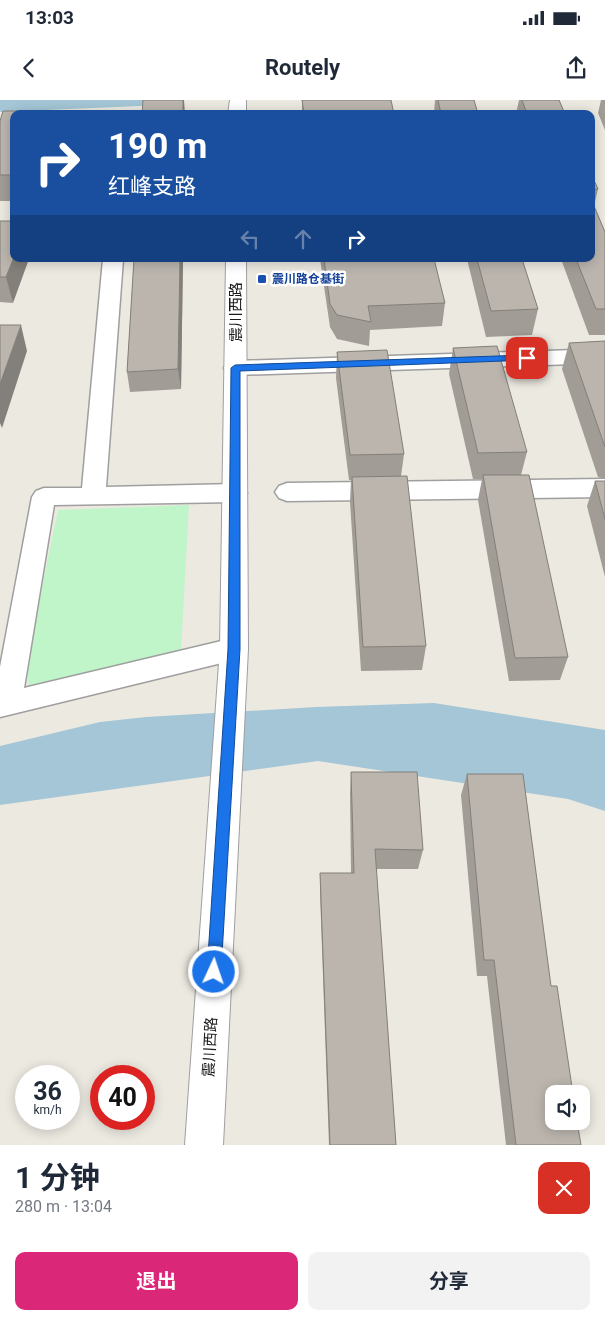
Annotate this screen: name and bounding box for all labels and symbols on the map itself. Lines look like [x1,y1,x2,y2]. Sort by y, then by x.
place label: 震川路仓基街 [272,272,344,286]
marker: 震川路仓基街 [256,273,268,285]
street label: 震川西路 [227,282,245,342]
pin [506,337,548,379]
position arrow [187,945,239,997]
street label: 震川西路 [199,1017,221,1077]
speed limit sign: 40 [90,1065,155,1130]

